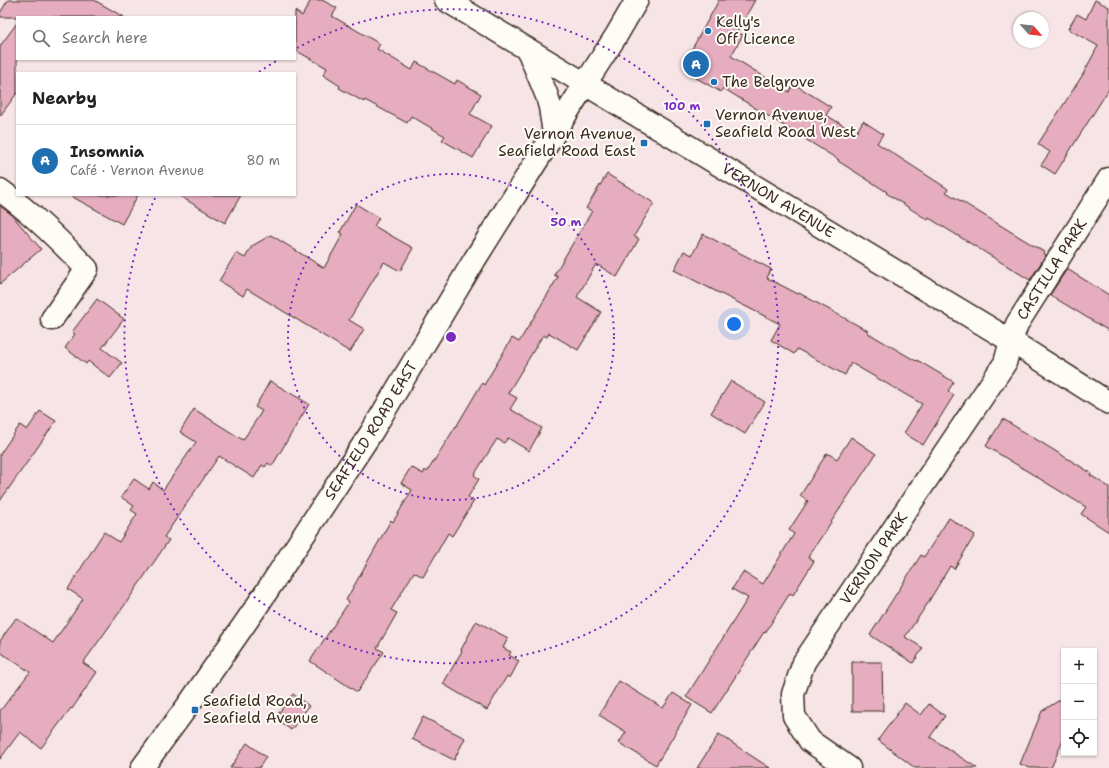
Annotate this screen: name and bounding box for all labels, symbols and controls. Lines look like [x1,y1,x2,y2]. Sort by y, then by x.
place label: Kelly's Off Licence [716,12,796,49]
north arrow [1013,12,1049,48]
search box [16,16,296,60]
marker: Kelly's Off Licence [703,26,713,36]
icon: search [30,27,52,49]
text: Search here [62,28,148,48]
pin: A [683,49,709,79]
place label: The Belgrove [722,72,815,92]
marker: The Belgrove [709,77,719,87]
text: Nearby [32,87,97,109]
text: 100 m [664,98,701,114]
place label: Vernon Avenue, Seafield Road West [715,105,856,142]
marker: Vernon Avenue, Seafield Road West [702,119,712,129]
place label: Vernon Avenue, Seafield Road East [498,124,636,161]
marker: Vernon Avenue, Seafield Road East [639,138,649,148]
text: Insomnia [70,142,144,162]
text: A [40,152,50,169]
text: 80 m [246,152,280,169]
street label: VERNON AVENUE [718,159,838,242]
text: Café · Vernon Avenue [70,162,204,179]
text: 50 m [551,214,582,230]
street label: CASTILLA PARK [1012,215,1092,324]
your location [724,314,744,334]
centre of rings [444,330,458,344]
street label: SEAFIELD ROAD EAST [320,357,422,504]
street label: VERNON PARK [835,508,912,608]
map controls [1061,648,1097,756]
button: + [1061,648,1097,684]
button: − [1061,684,1097,720]
place label: Seafield Road, Seafield Avenue [203,691,319,728]
marker: Seafield Road, Seafield Avenue [190,705,200,715]
button: locate [1061,720,1097,756]

